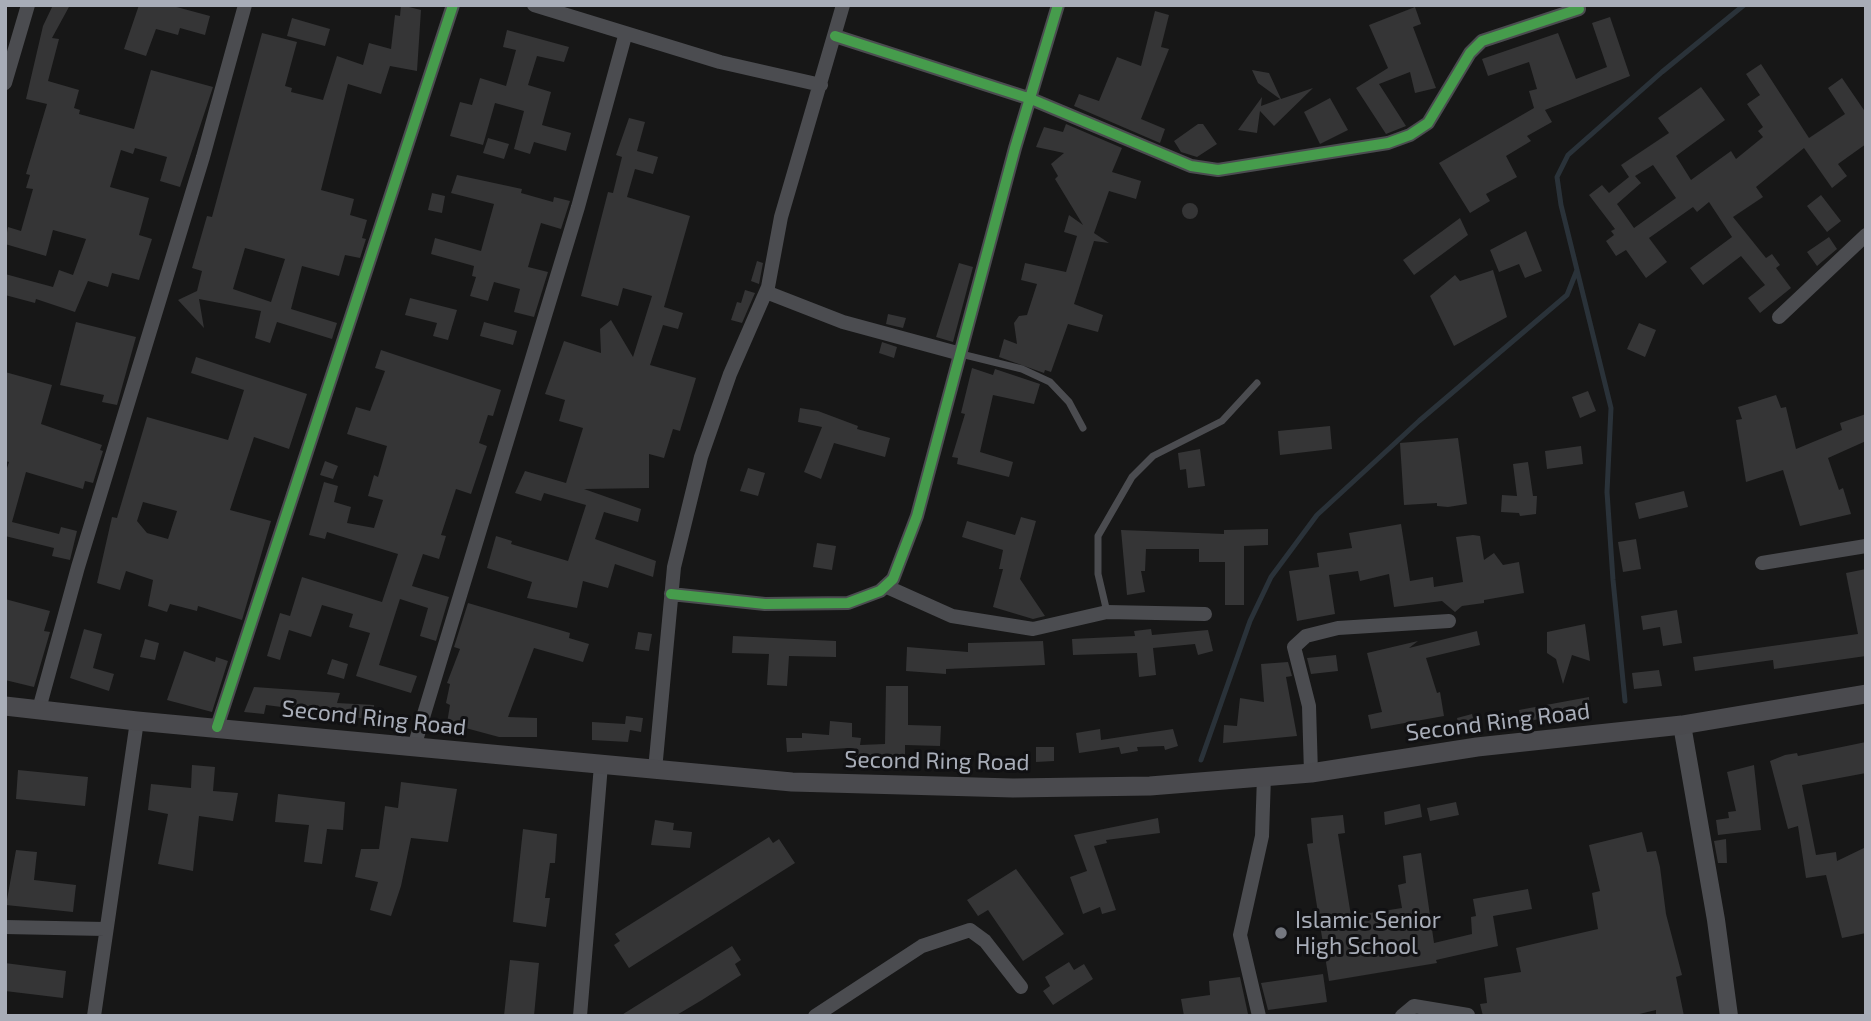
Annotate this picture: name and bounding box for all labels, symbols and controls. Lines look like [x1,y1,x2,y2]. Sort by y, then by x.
street label: Second Ring Road [280,695,468,741]
street label: Second Ring Road [1404,697,1592,747]
street label: Second Ring Road [844,746,1030,776]
place label: Islamic Senior High School [1295,906,1441,960]
marker: Islamic Senior High School [1273,925,1289,941]

